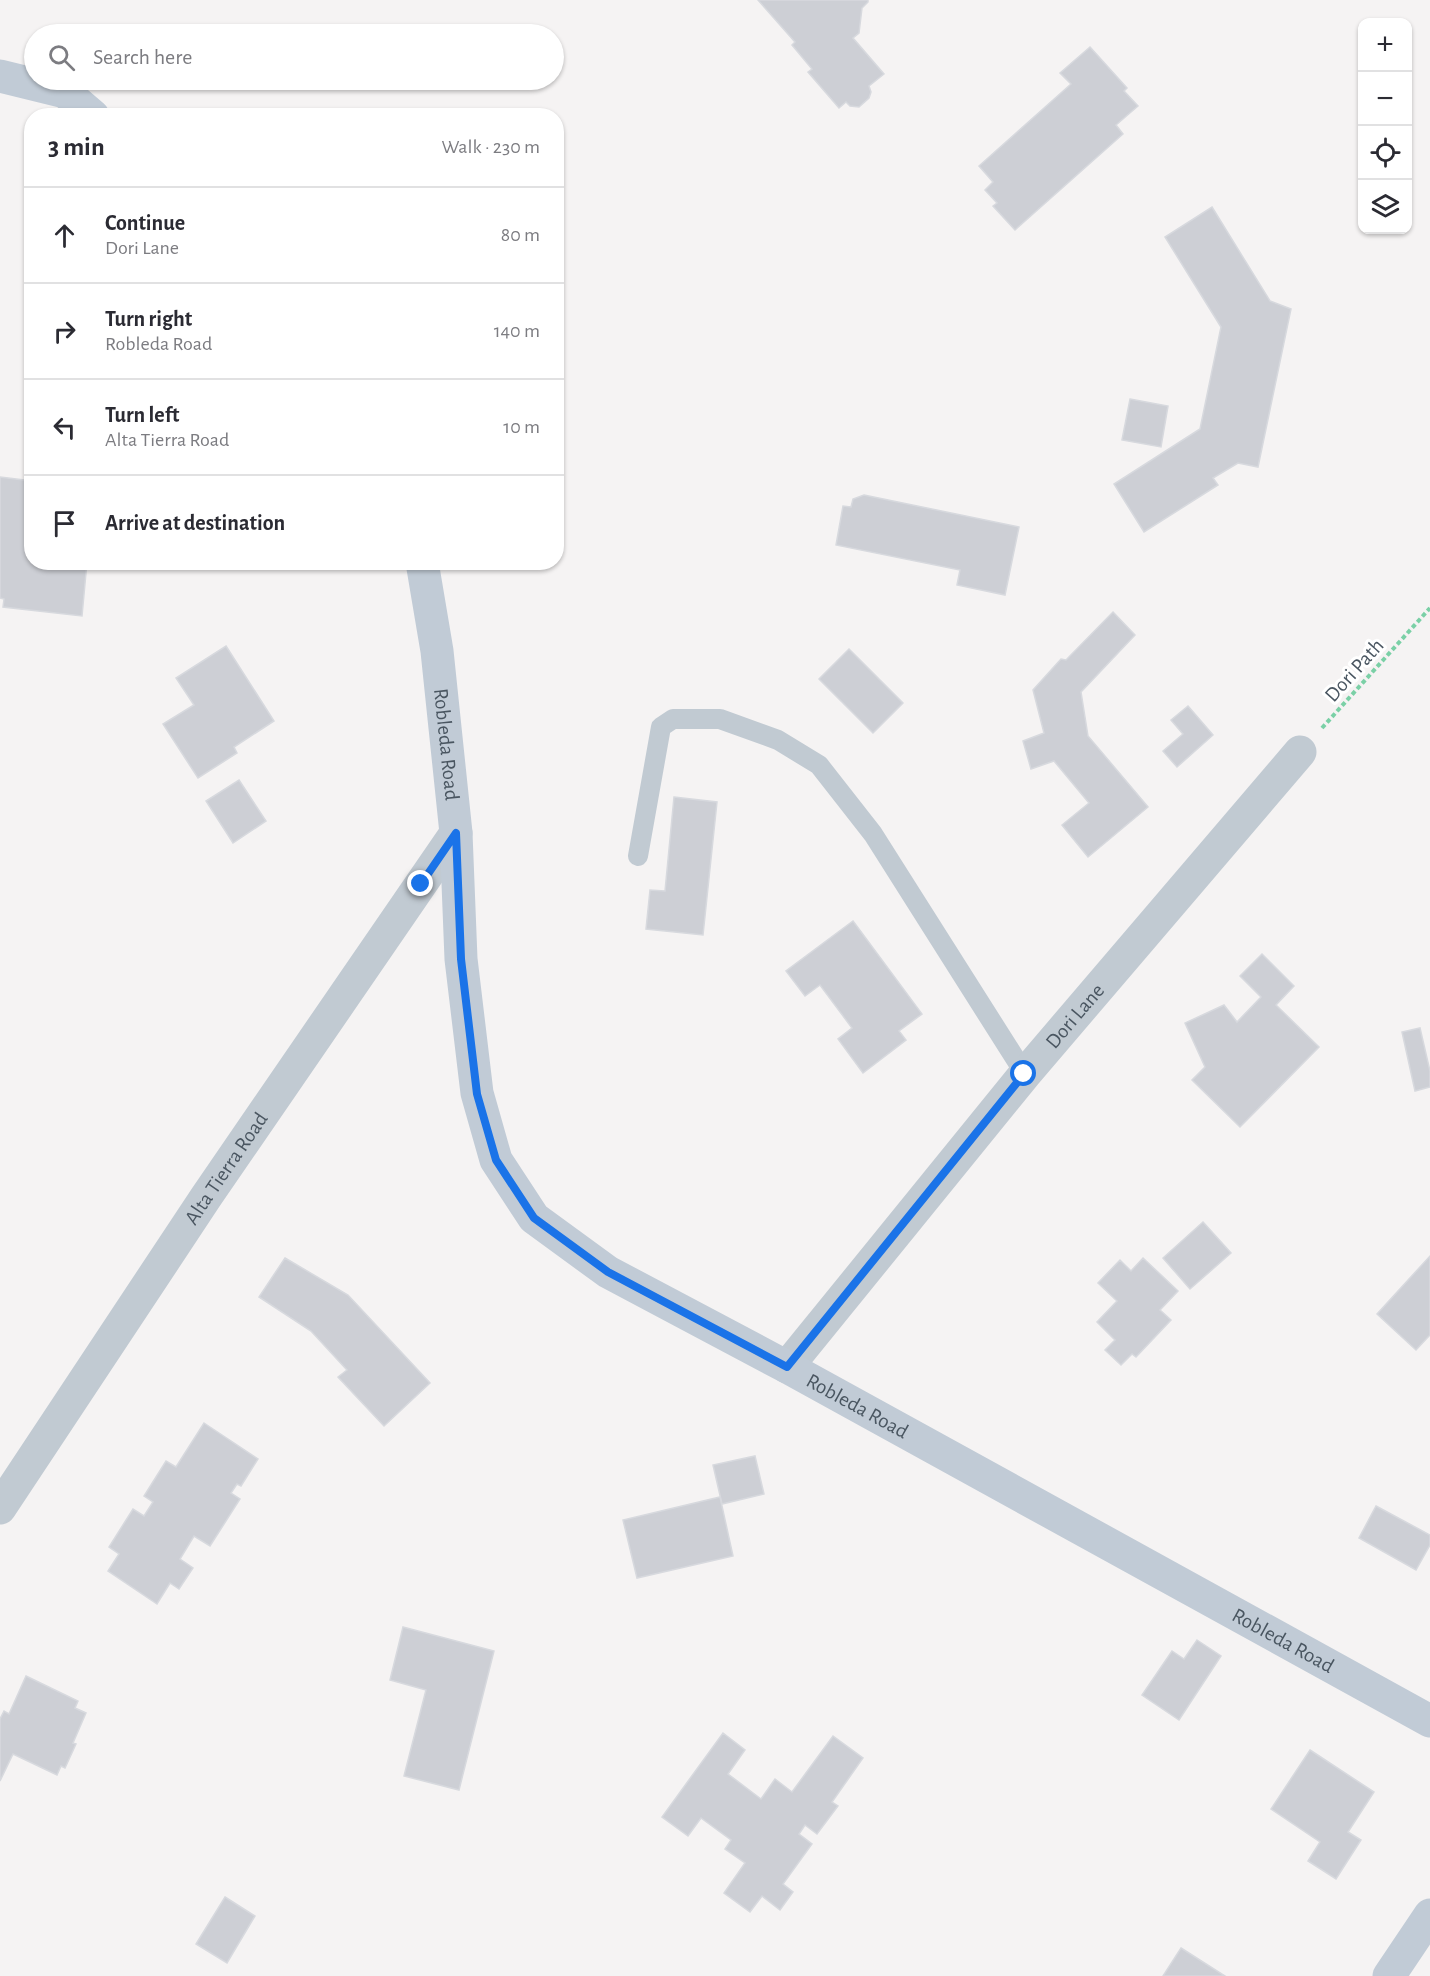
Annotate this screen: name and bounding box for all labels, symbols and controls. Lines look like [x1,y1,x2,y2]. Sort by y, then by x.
map controls [1358,18,1412,234]
button: + [1358,18,1412,72]
search box [24,24,564,90]
icon: search [45,41,78,74]
text: Search here [93,46,192,68]
button: − [1358,72,1412,126]
button: locate [1358,126,1412,180]
text: 3 min [48,134,105,160]
text: Walk · 230 m [442,137,540,157]
button: layers [1358,180,1412,234]
text: Continue [105,212,185,234]
icon: ahead [48,219,81,252]
text: 80 m [501,225,540,245]
text: Dori Lane [105,238,179,258]
text: Turn right [105,308,192,330]
icon: right [48,315,81,348]
text: 140 m [494,321,540,341]
text: Robleda Road [105,334,212,354]
text: Turn left [105,404,179,426]
icon: left [48,411,81,444]
text: 10 m [503,417,540,437]
text: Alta Tierra Road [105,430,229,450]
icon: arrive [48,507,81,540]
text: Arrive at destination [105,512,285,534]
street label: Dori Path [1321,635,1388,706]
street label: Robleda Road [430,687,463,802]
route end [407,870,433,896]
street label: Dori Lane [1042,980,1108,1053]
route start [1010,1060,1036,1086]
street label: Alta Tierra Road [181,1109,272,1228]
street label: Robleda Road [803,1370,912,1443]
street label: Robleda Road [1229,1604,1338,1677]

